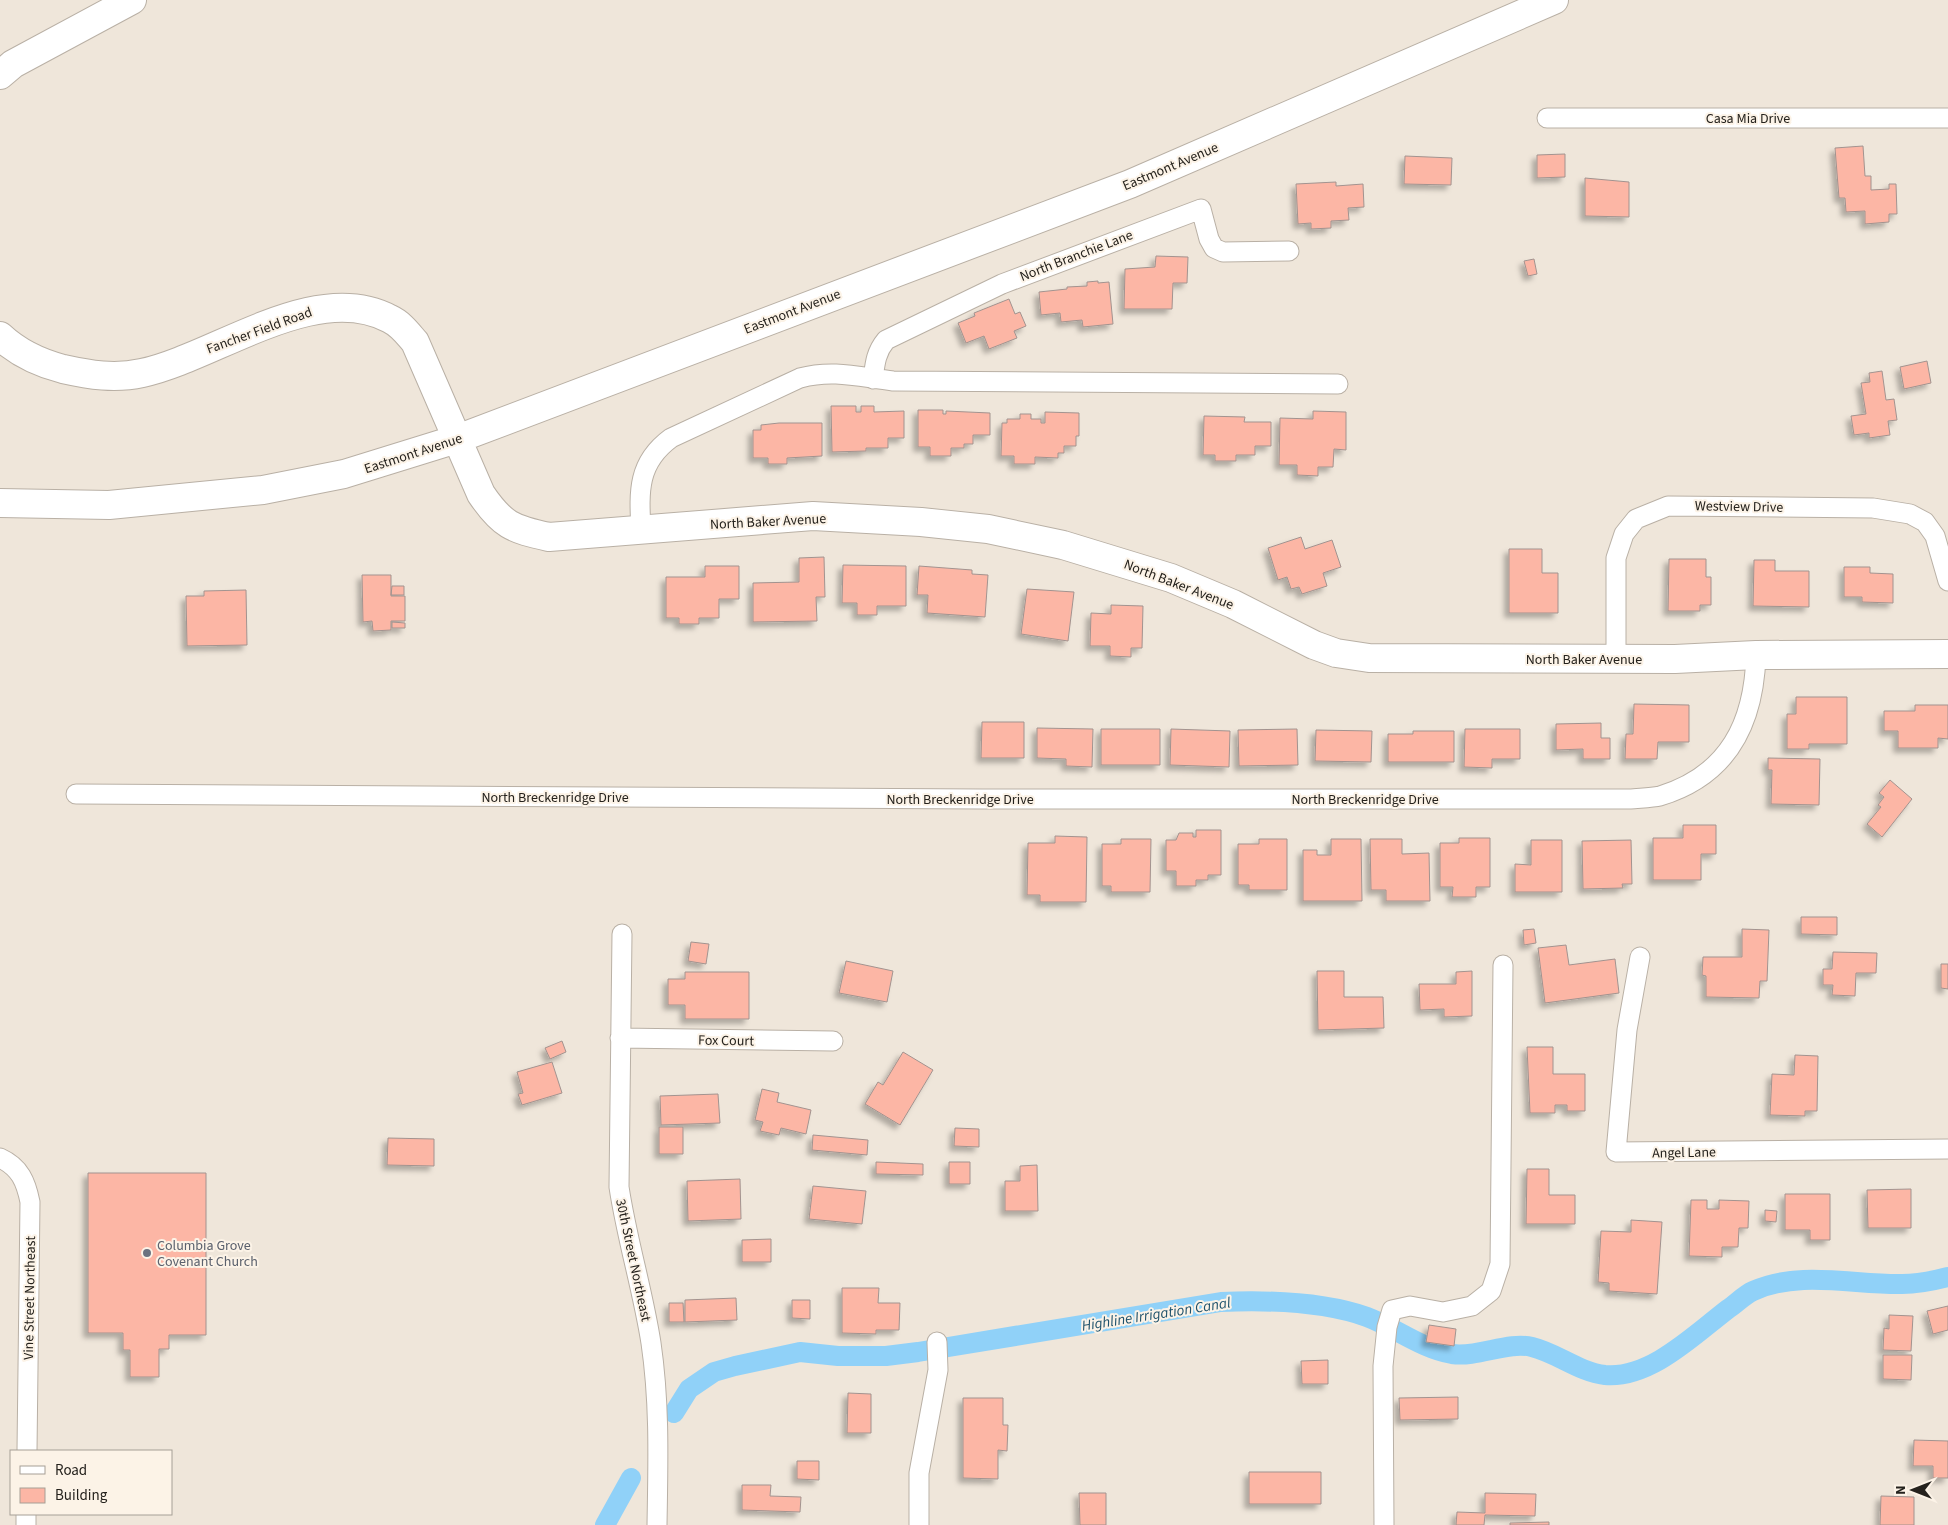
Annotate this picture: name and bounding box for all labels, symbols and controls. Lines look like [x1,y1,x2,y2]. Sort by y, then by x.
street label: Casa Mia Drive [1706,109,1790,129]
street label: Eastmont Avenue [1119,138,1221,196]
street label: North Branchie Lane [1017,225,1136,287]
street label: Eastmont Avenue [741,284,844,340]
street label: Fancher Field Road [204,303,315,359]
street label: Eastmont Avenue [362,429,465,479]
street label: Westview Drive [1695,496,1783,518]
street label: North Baker Avenue [709,509,827,535]
street label: North Baker Avenue [1121,555,1237,615]
street label: North Baker Avenue [1526,650,1642,670]
street label: North Breckenridge Drive [481,788,629,808]
street label: North Breckenridge Drive [886,790,1034,810]
street label: North Breckenridge Drive [1291,790,1439,810]
street label: Fox Court [698,1031,754,1051]
street label: Angel Lane [1652,1142,1716,1164]
street label: 30th Street Northeast [610,1197,656,1324]
street label: Vine Street Northeast [19,1236,41,1360]
place label: Columbia Grove Covenant Church [157,1236,258,1272]
marker: Columbia Grove Covenant Church [141,1247,153,1259]
water label: Highline Irrigation Canal [1080,1292,1232,1337]
legend [10,1450,172,1515]
text: Road [55,1460,87,1481]
north arrow [1888,1465,1938,1515]
text: Building [55,1485,108,1506]
text: N [1891,1485,1911,1495]

